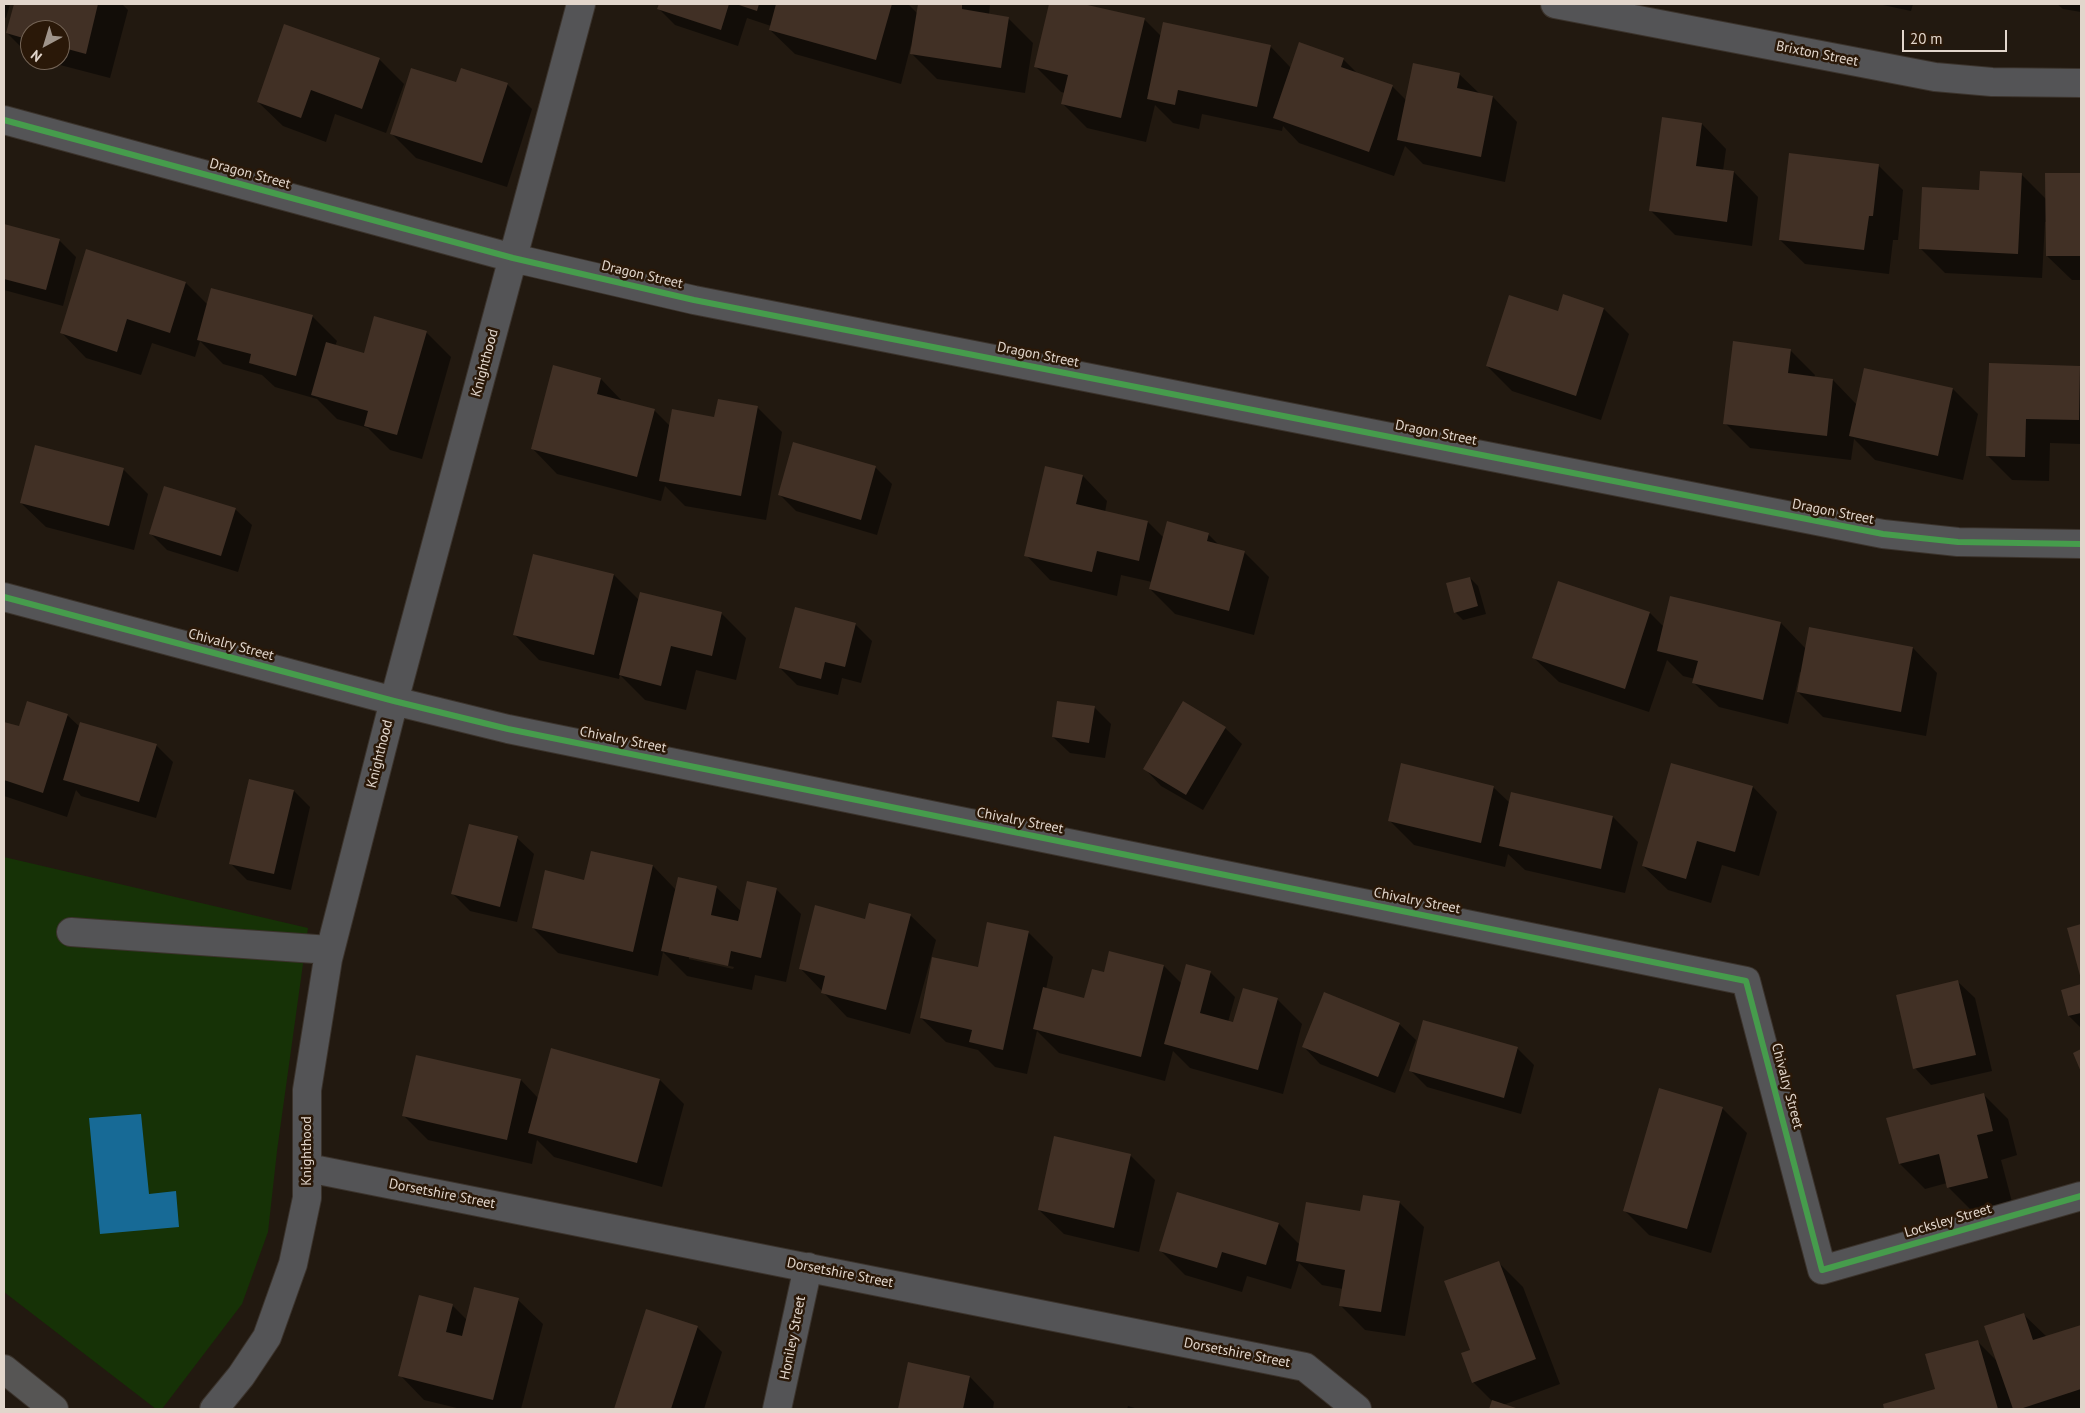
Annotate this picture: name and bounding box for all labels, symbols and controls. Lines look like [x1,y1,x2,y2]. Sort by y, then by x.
north arrow [20,20,70,70]
scale bar [1905,20,2010,52]
text: 20 m [1910,29,1943,48]
street label: Brixton Street [1775,38,1859,70]
text: N [27,46,45,66]
street label: Dragon Street [208,155,292,193]
street label: Dragon Street [600,257,684,293]
street label: Knighthood [468,327,502,399]
street label: Dragon Street [996,339,1080,371]
street label: Dragon Street [1394,417,1478,449]
street label: Dragon Street [1791,496,1875,528]
street label: Chivalry Street [186,626,276,664]
street label: Knighthood [363,718,397,790]
street label: Chivalry Street [578,723,668,757]
street label: Chivalry Street [975,804,1065,838]
street label: Chivalry Street [1372,884,1462,918]
street label: Chivalry Street [1768,1041,1806,1131]
street label: Knighthood [299,1116,315,1186]
street label: Dorsetshire Street [387,1175,497,1213]
street label: Locksley Street [1903,1201,1993,1241]
street label: Dorsetshire Street [785,1254,895,1292]
street label: Honiley Street [777,1295,809,1381]
street label: Dorsetshire Street [1182,1334,1292,1372]

